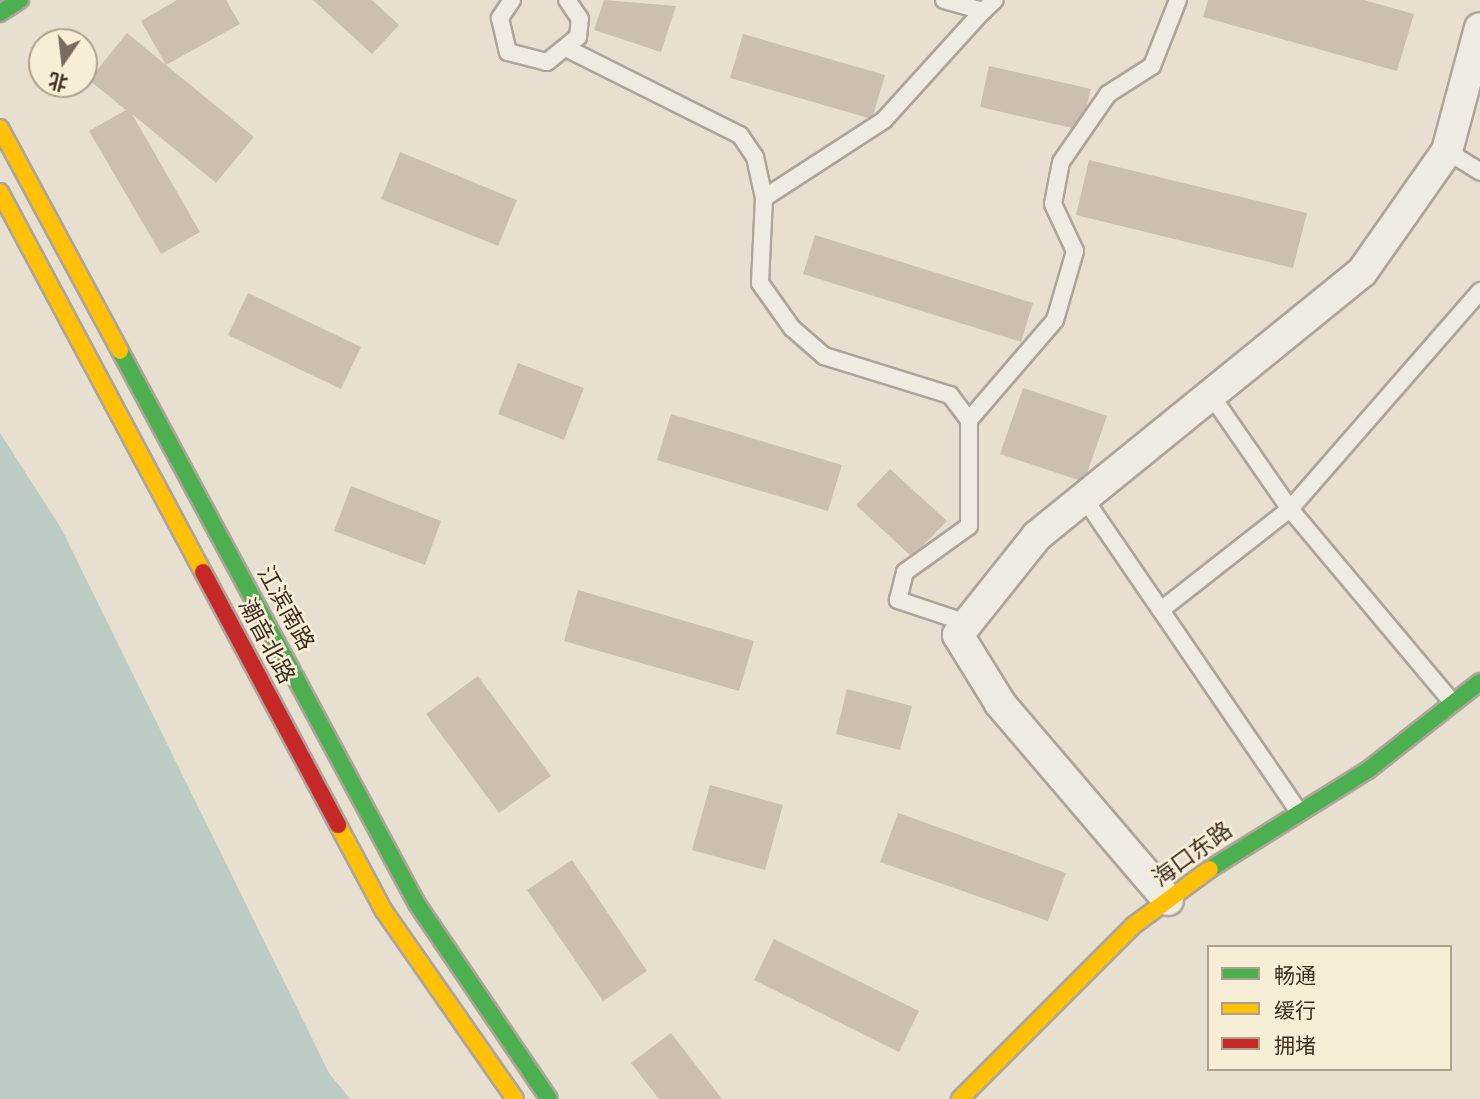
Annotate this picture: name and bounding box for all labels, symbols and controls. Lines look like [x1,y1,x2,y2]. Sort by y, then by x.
north arrow [28,28,98,98]
text: 北 [46,68,70,95]
street label: 江滨南路 [252,561,320,655]
street label: 潮音北路 [233,594,301,688]
street label: 海口东路 [1147,816,1237,892]
legend [1207,945,1452,1071]
text: 畅通 [1274,963,1316,989]
text: 缓行 [1274,998,1316,1024]
text: 拥堵 [1274,1033,1316,1059]

